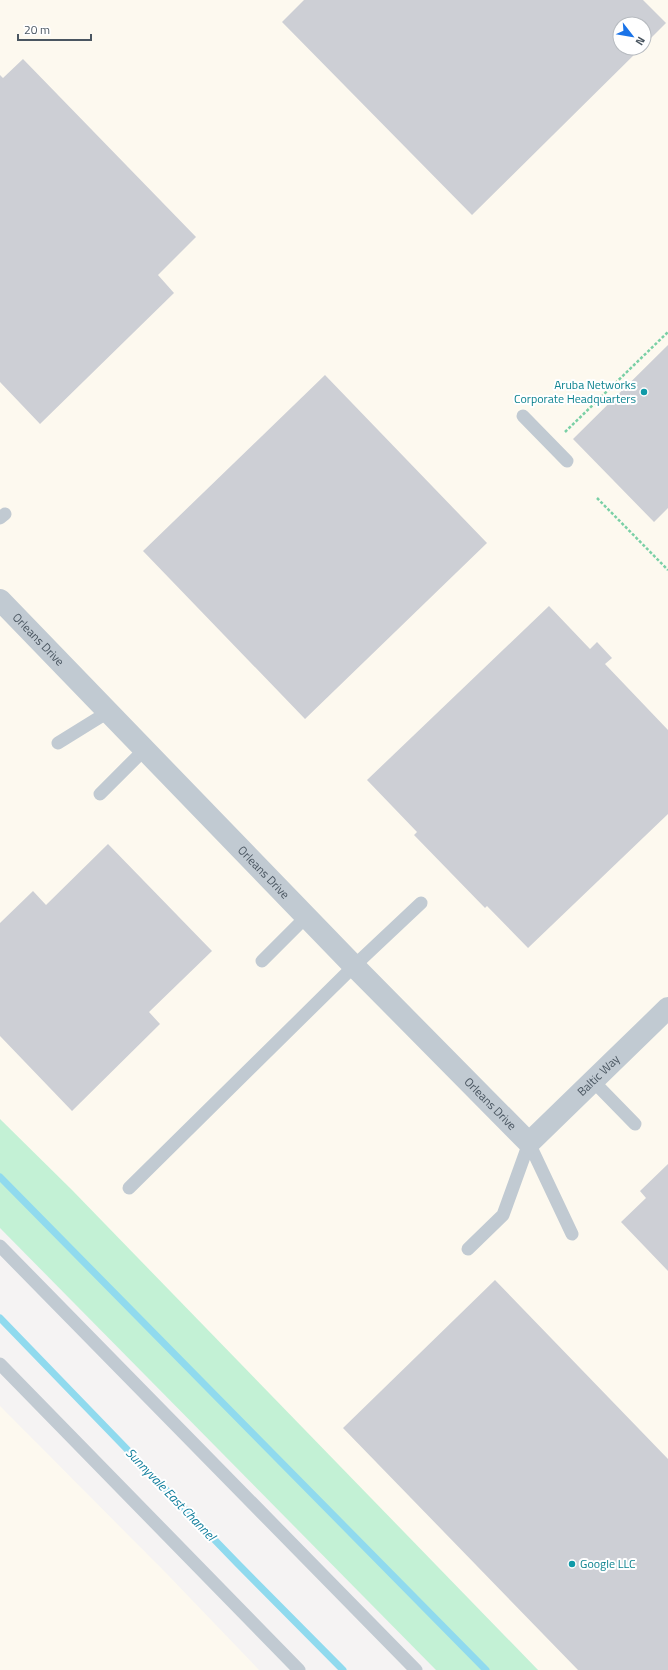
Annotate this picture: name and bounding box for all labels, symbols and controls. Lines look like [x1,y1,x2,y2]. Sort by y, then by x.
scale bar [18,16,91,42]
north arrow [612,16,652,56]
text: 20 m [24,20,50,39]
text: N [632,34,649,49]
place label: Aruba Networks Corporate Headquarters [514,375,636,408]
marker: Aruba Networks Corporate Headquarters [639,387,649,397]
street label: Orleans Drive [8,608,69,670]
street label: Orleans Drive [233,841,294,903]
street label: Baltic Way [572,1050,624,1100]
street label: Orleans Drive [460,1073,521,1134]
water label: Sunnyvale East Channel [121,1443,222,1547]
place label: Google LLC [580,1554,636,1573]
marker: Google LLC [567,1559,577,1569]

